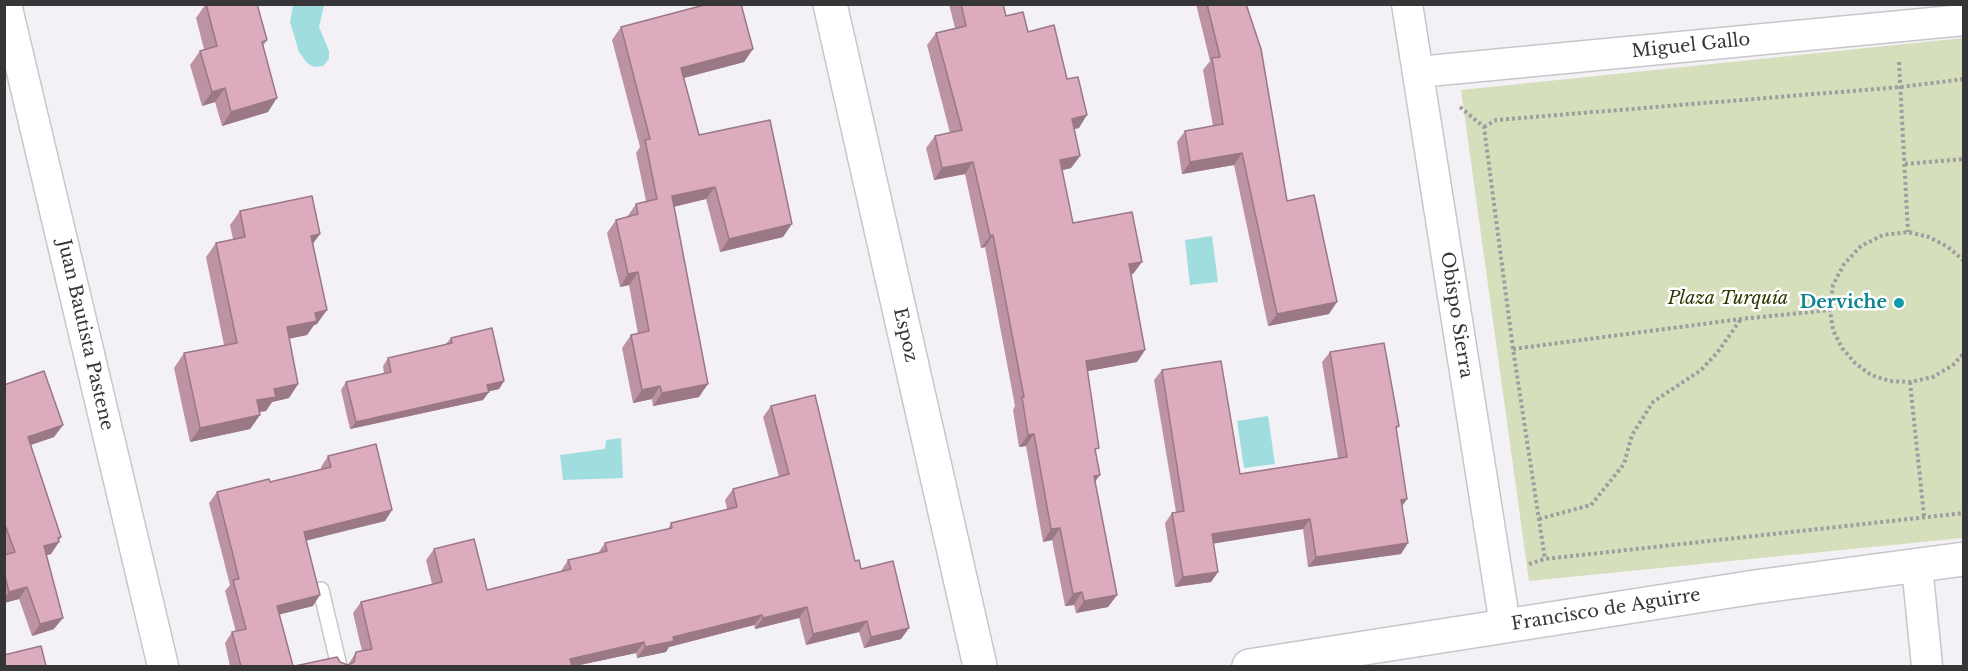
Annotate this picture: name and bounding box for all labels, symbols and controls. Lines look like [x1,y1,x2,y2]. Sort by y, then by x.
street label: Miguel Gallo [1631,29,1751,63]
street label: Juan Bautista Pastene [53,237,117,433]
street label: Obispo Sierra [1435,250,1477,380]
park label: Plaza Turquía [1668,288,1788,310]
place label: Derviche [1800,292,1887,314]
marker: Derviche [1892,296,1906,310]
street label: Espoz [888,306,922,364]
street label: Francisco de Aguirre [1510,584,1702,636]

